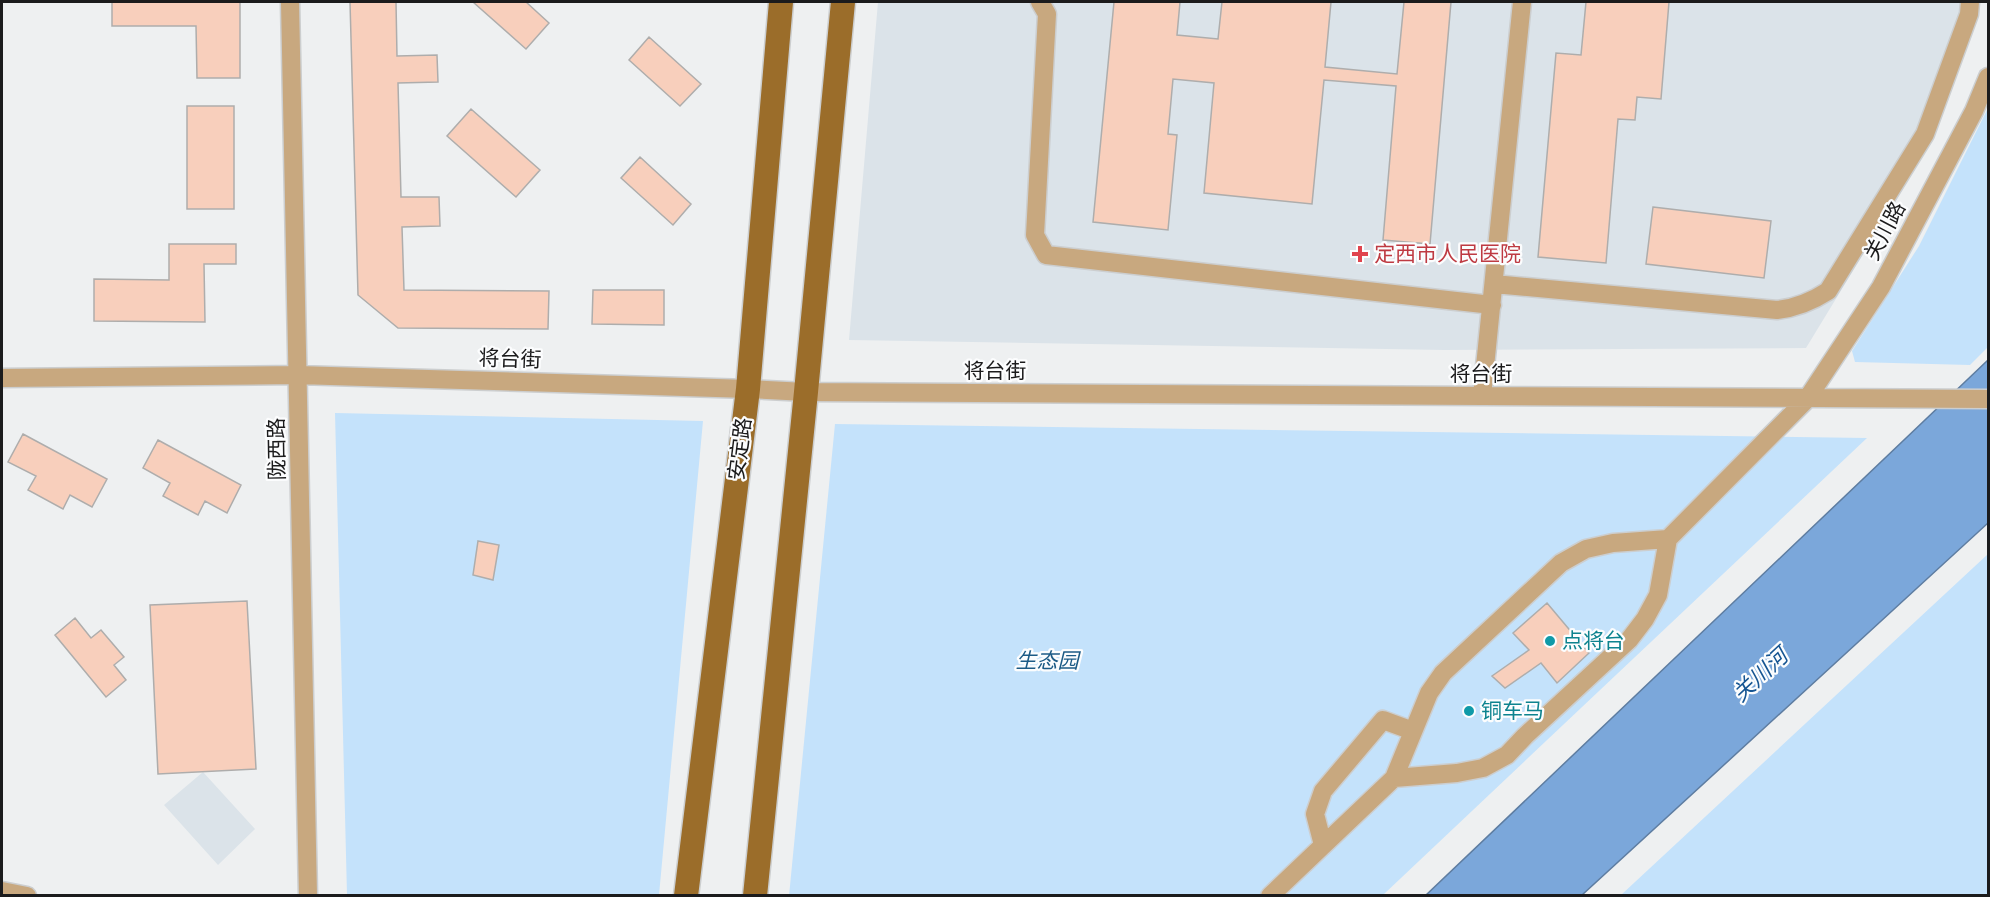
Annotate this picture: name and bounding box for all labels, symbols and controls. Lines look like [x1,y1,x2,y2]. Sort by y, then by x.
street label: 关川路 [1859,197,1911,265]
place label: 定西市人民医院 [1374,241,1521,267]
marker: 定西市人民医院 [1351,245,1369,263]
street label: 将台街 [478,345,542,373]
street label: 将台街 [964,358,1027,384]
street label: 将台街 [1450,361,1513,387]
street label: 安定路 [723,416,757,482]
street label: 陇西路 [263,417,291,481]
place label: 点将台 [1562,628,1625,654]
marker: 点将台 [1543,634,1557,648]
water label: 关川河 [1727,640,1796,707]
park label: 生态园 [1016,648,1081,674]
place label: 铜车马 [1481,698,1544,724]
marker: 铜车马 [1462,704,1476,718]

